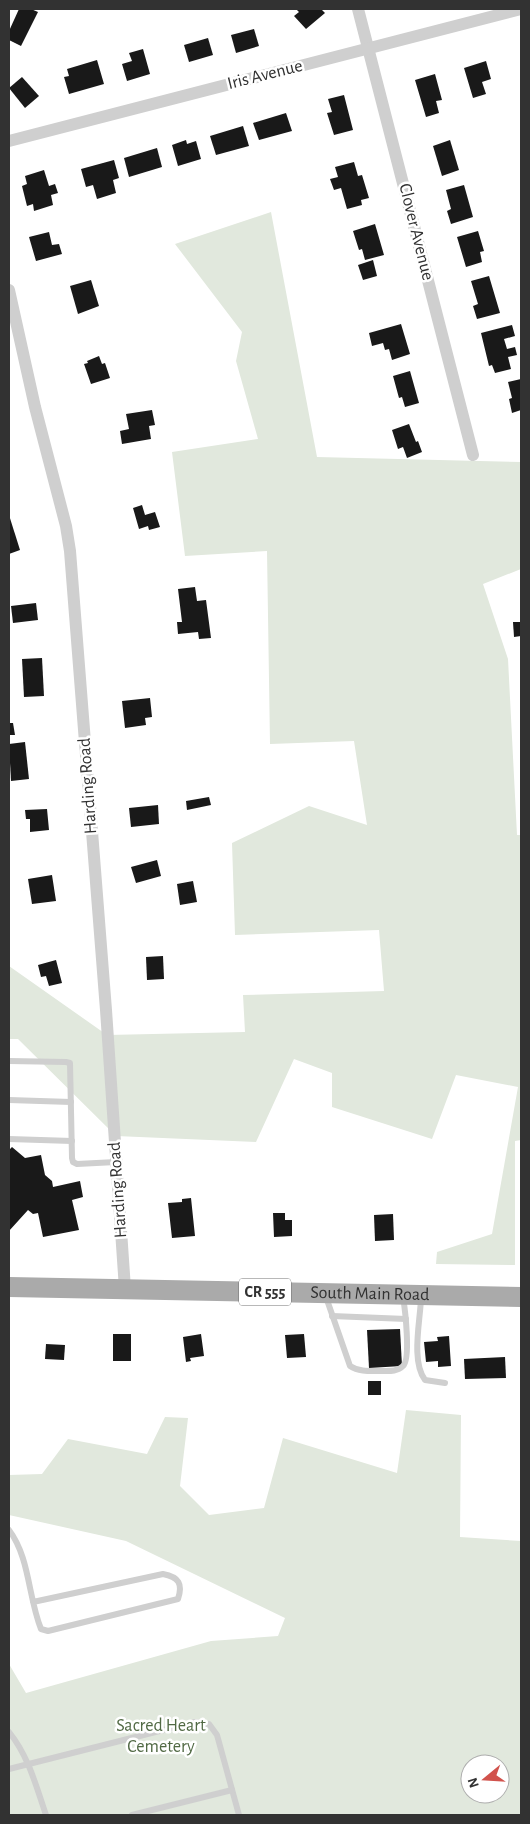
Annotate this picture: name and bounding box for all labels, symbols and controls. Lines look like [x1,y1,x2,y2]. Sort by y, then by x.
street label: Iris Avenue [226,57,304,93]
street label: Clover Avenue [395,182,437,282]
street label: Harding Road [76,737,100,835]
street label: Harding Road [106,1141,130,1239]
road number: CR 555 [239,1278,291,1305]
street label: South Main Road [310,1284,430,1304]
park label: Sacred Heart Cemetery [116,1717,206,1756]
north arrow [460,1754,510,1804]
text: N [465,1776,482,1790]

